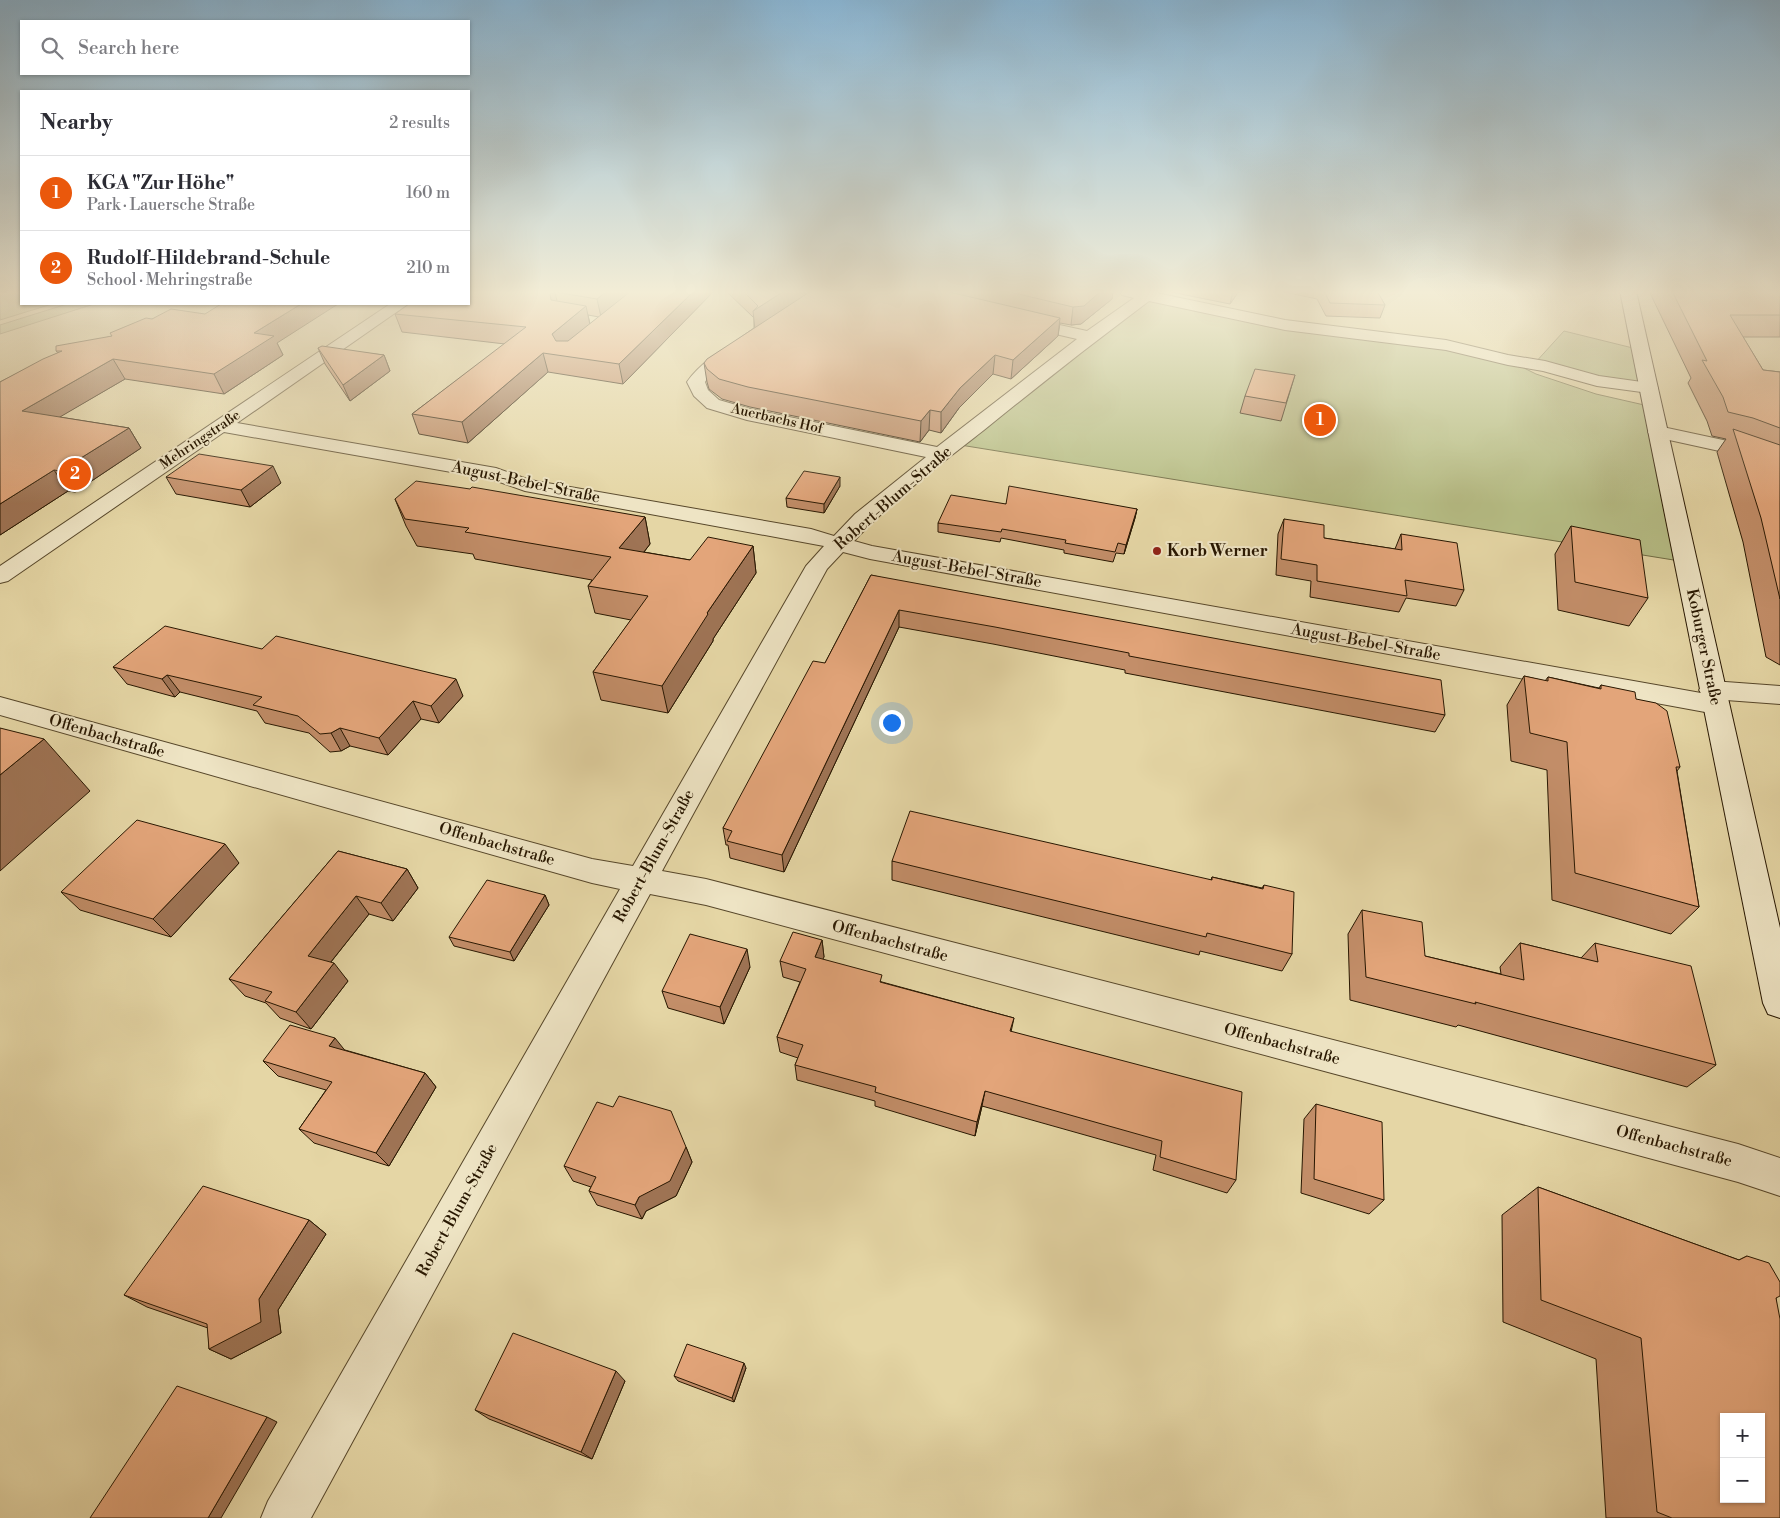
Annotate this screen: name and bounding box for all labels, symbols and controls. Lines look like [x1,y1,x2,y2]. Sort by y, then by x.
search box [20,20,470,75]
icon: search [38,34,66,62]
text: Search here [78,36,179,60]
text: Nearby [40,110,113,136]
text: 2 results [389,113,450,133]
text: KGA "Zur Höhe" [87,171,234,195]
text: 1 [52,183,60,203]
text: 160 m [406,183,450,203]
text: Park · Lauersche Straße [87,195,255,215]
text: Rudolf-Hildebrand-Schule [87,246,330,270]
text: 2 [51,258,61,278]
text: 210 m [406,258,450,278]
text: School · Mehringstraße [87,270,253,290]
street label: Auerbachs Hof [728,399,826,439]
pin: 1 [1304,401,1336,439]
street label: Mehringstraße [156,406,244,474]
street label: Robert-Blum-Straße [830,442,956,554]
pin: 2 [59,455,91,493]
street label: August-Bebel-Straße [449,456,602,508]
place label: Korb Werner [1167,541,1268,561]
marker: Korb Werner [1151,545,1163,557]
street label: August-Bebel-Straße [890,546,1043,592]
street label: Koburger Straße [1682,587,1726,707]
street label: August-Bebel-Straße [1289,619,1442,665]
street label: Offenbachstraße [47,710,167,762]
your location [879,710,905,736]
street label: Robert-Blum-Straße [609,786,699,926]
street label: Offenbachstraße [437,818,557,870]
street label: Offenbachstraße [830,916,950,966]
street label: Offenbachstraße [1222,1019,1342,1069]
street label: Offenbachstraße [1614,1121,1734,1171]
street label: Robert-Blum-Straße [412,1140,502,1280]
map controls [1720,1413,1765,1503]
button: + [1720,1413,1765,1458]
button: − [1720,1458,1765,1503]

